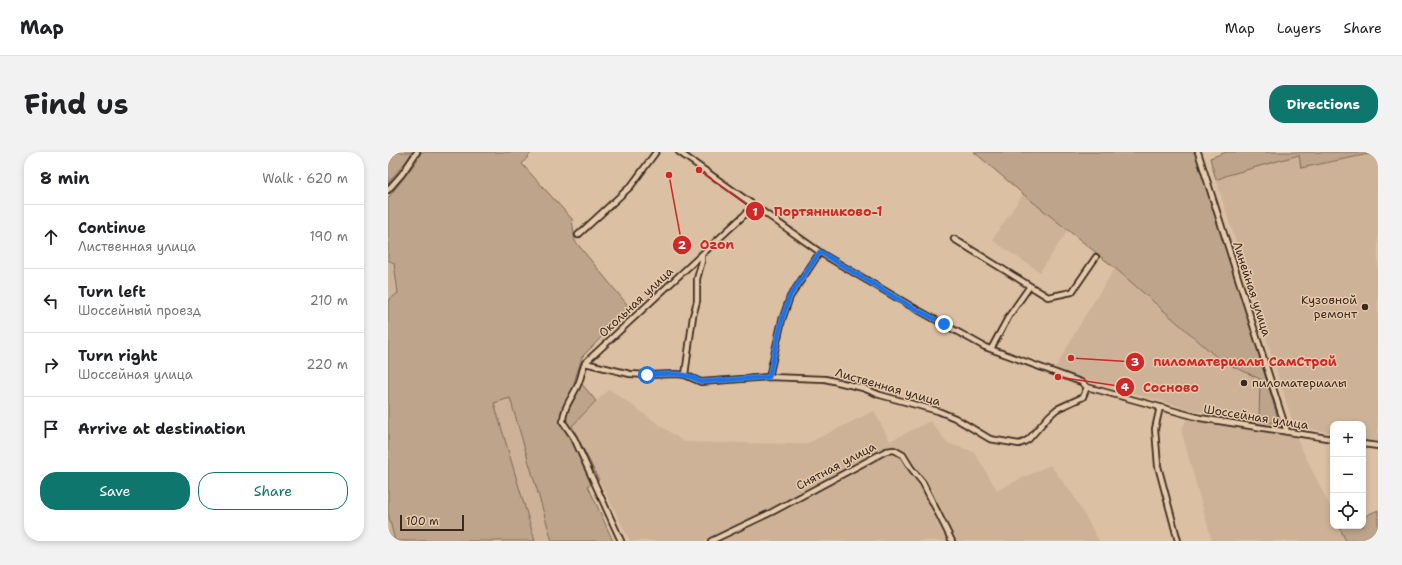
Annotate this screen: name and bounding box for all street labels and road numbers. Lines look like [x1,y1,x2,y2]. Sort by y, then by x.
street label: Линейная улица [1229,240,1275,339]
street label: Окольная улица [595,263,677,341]
street label: Лиственная улица [833,364,943,410]
street label: Шоссейная улица [1202,401,1310,433]
street label: Снятная улица [793,438,879,494]

